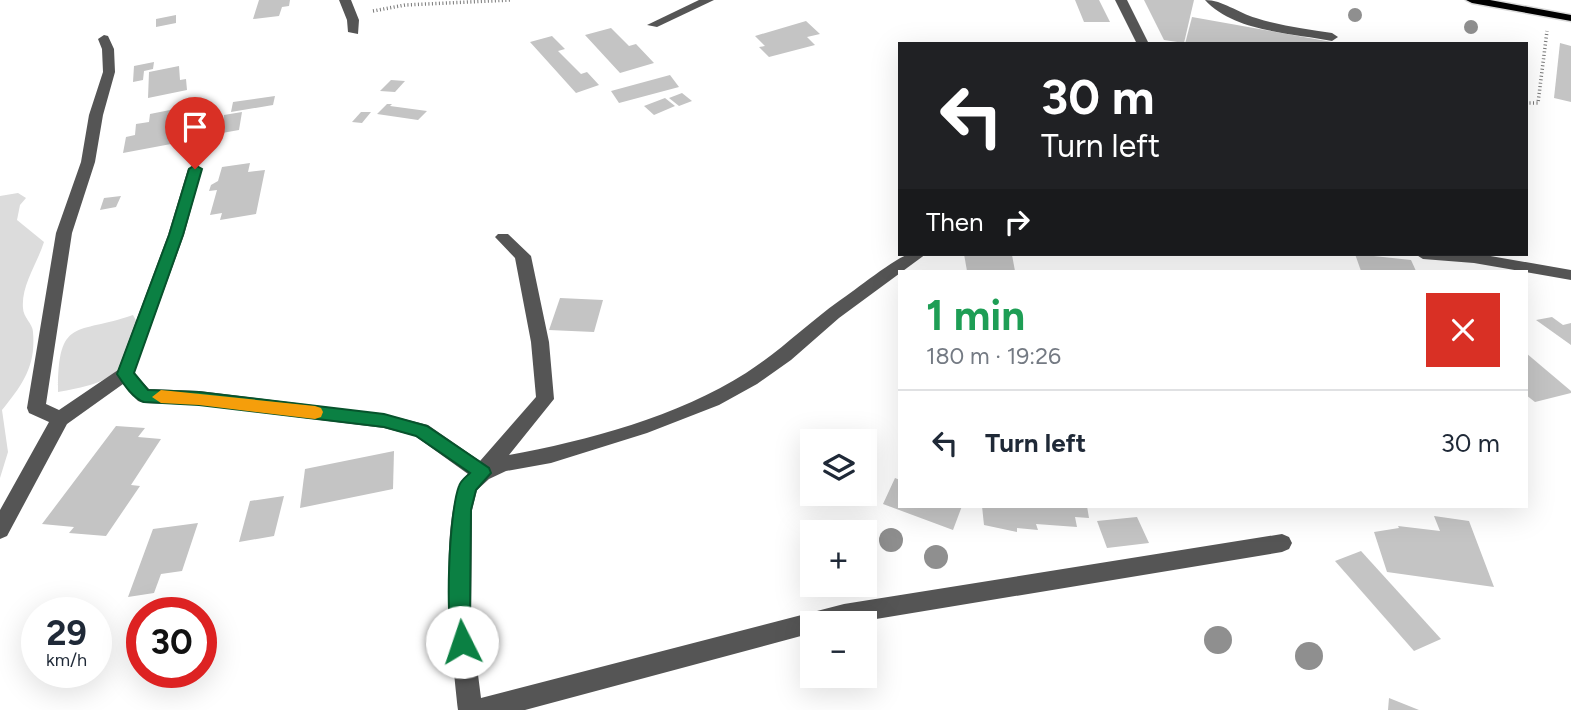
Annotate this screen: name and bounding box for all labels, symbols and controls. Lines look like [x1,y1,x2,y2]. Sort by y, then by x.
text: 30 m [1041,67,1154,126]
icon: left [926,70,1017,161]
pin [165,97,225,169]
icon: arrive [176,108,214,146]
text: Turn left [1041,127,1160,165]
icon: right [998,203,1036,241]
text: Then [926,206,984,238]
text: 1 min [926,290,1025,341]
button: close [1426,293,1500,367]
text: 180 m · 19:26 [926,342,1061,370]
icon: left [926,424,964,462]
text: Turn left [985,427,1086,459]
text: 30 m [1441,427,1500,459]
map controls [800,429,877,688]
button: layers [800,429,877,506]
button: + [800,520,877,597]
speed limit sign: 30 [126,597,217,688]
position arrow [425,605,499,679]
button: − [800,611,877,688]
text: 29 [46,612,87,654]
text: km/h [46,649,87,671]

